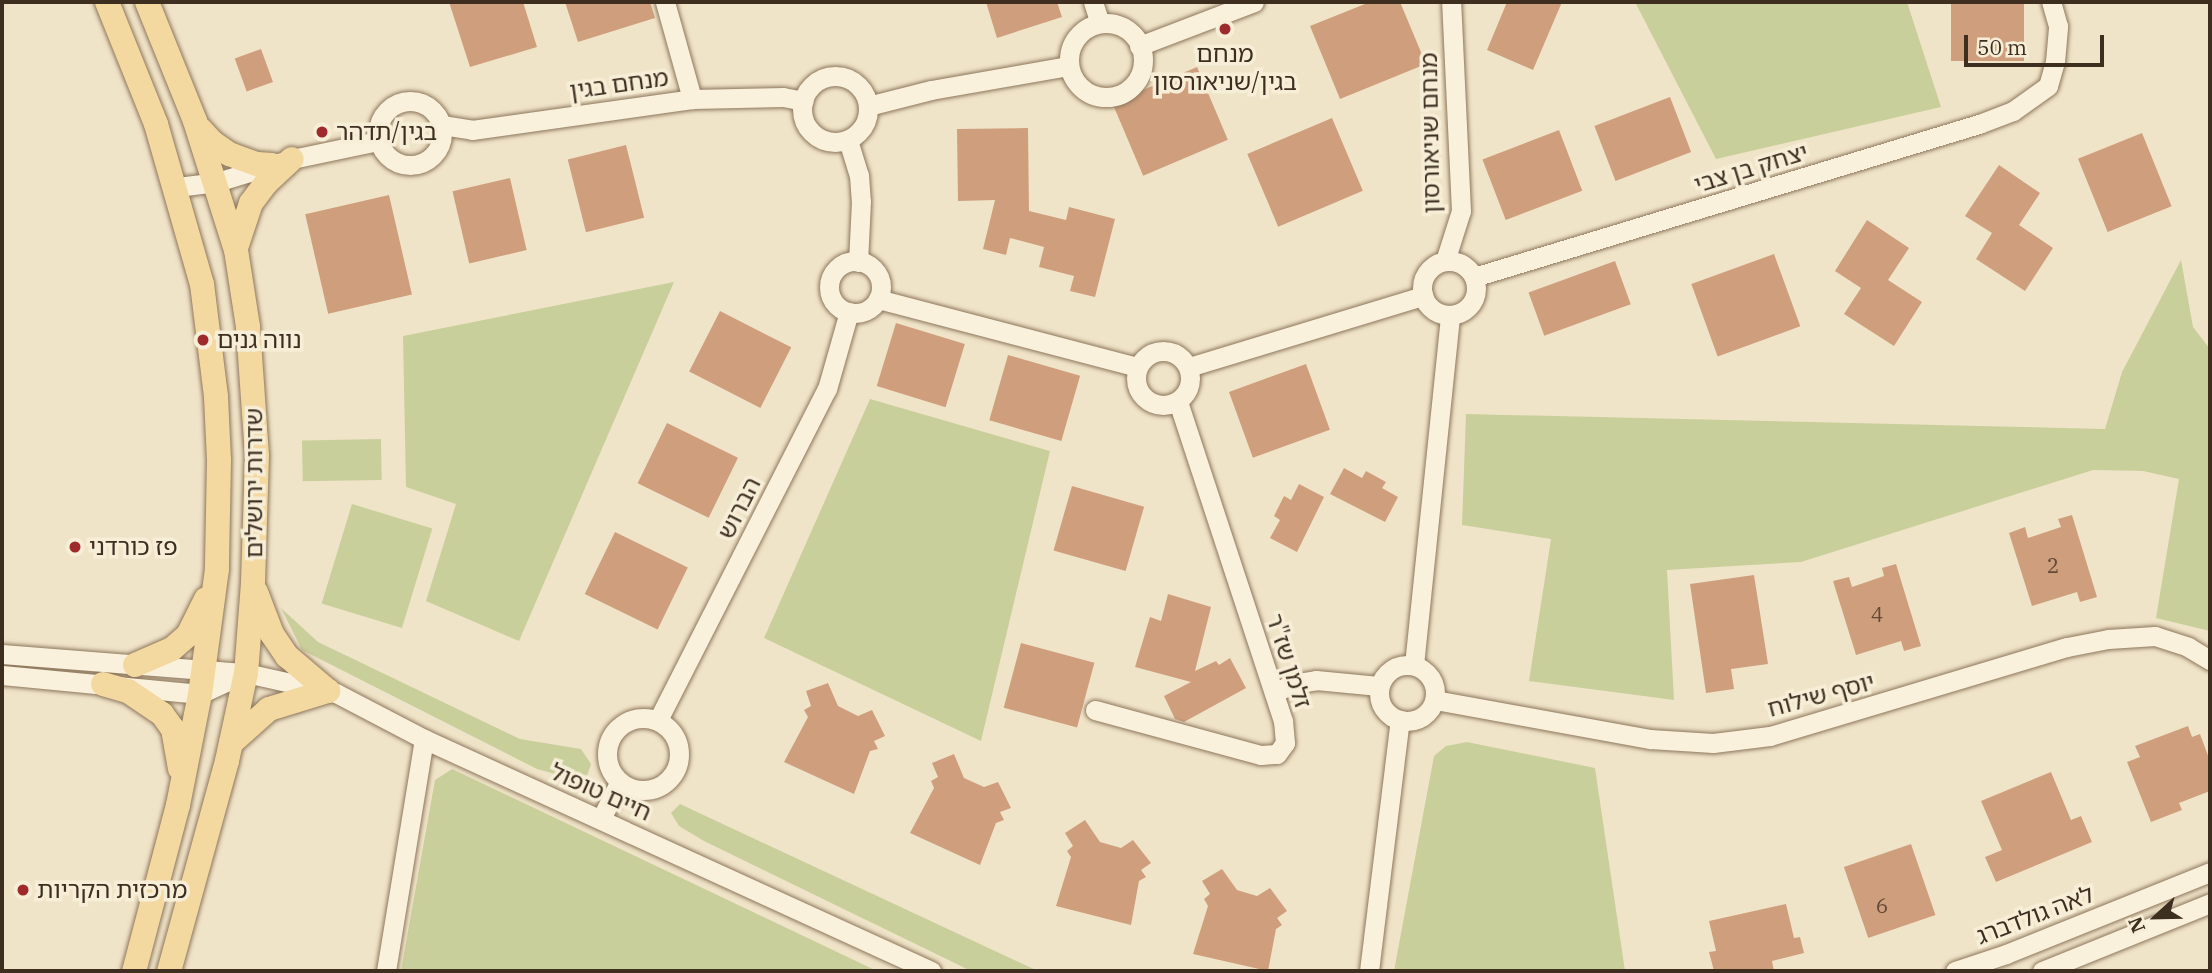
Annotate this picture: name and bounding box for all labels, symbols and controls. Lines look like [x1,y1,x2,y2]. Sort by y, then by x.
marker: מנחם בגין/שניאורסון [1217,21,1233,37]
scale bar [1967,21,2107,65]
text: 50 m [1977,33,2027,61]
place label: מנחם בגין/שניאורסון [1153,40,1297,96]
street label: מנחם שניאורסון [1414,52,1446,214]
street label: מנחם בגין [568,63,670,105]
place label: בגין/תדהר [336,118,437,146]
marker: בגין/תדהר [314,124,330,140]
street label: יצחק בן צבי [1691,137,1811,199]
place label: נווה גנים [217,326,302,354]
marker: נווה גנים [195,332,211,348]
street label: שדרות ירושלים [240,408,268,558]
street label: הברוש [711,472,767,544]
place label: פז כורדני [89,533,178,561]
marker: פז כורדני [67,539,83,555]
house number: 2 [2047,552,2059,578]
house number: 4 [1871,601,1883,627]
street label: זלמן שז"ר [1260,610,1318,712]
street label: יוסף שילוח [1764,667,1878,723]
street label: חיים טופול [546,757,656,827]
place label: מרכזית הקריות [37,876,187,904]
street label: לאה גולדברג [1972,879,2098,951]
marker: מרכזית הקריות [15,882,31,898]
north arrow [2121,882,2191,952]
house number: 6 [1876,892,1888,918]
text: N [2123,913,2150,936]

